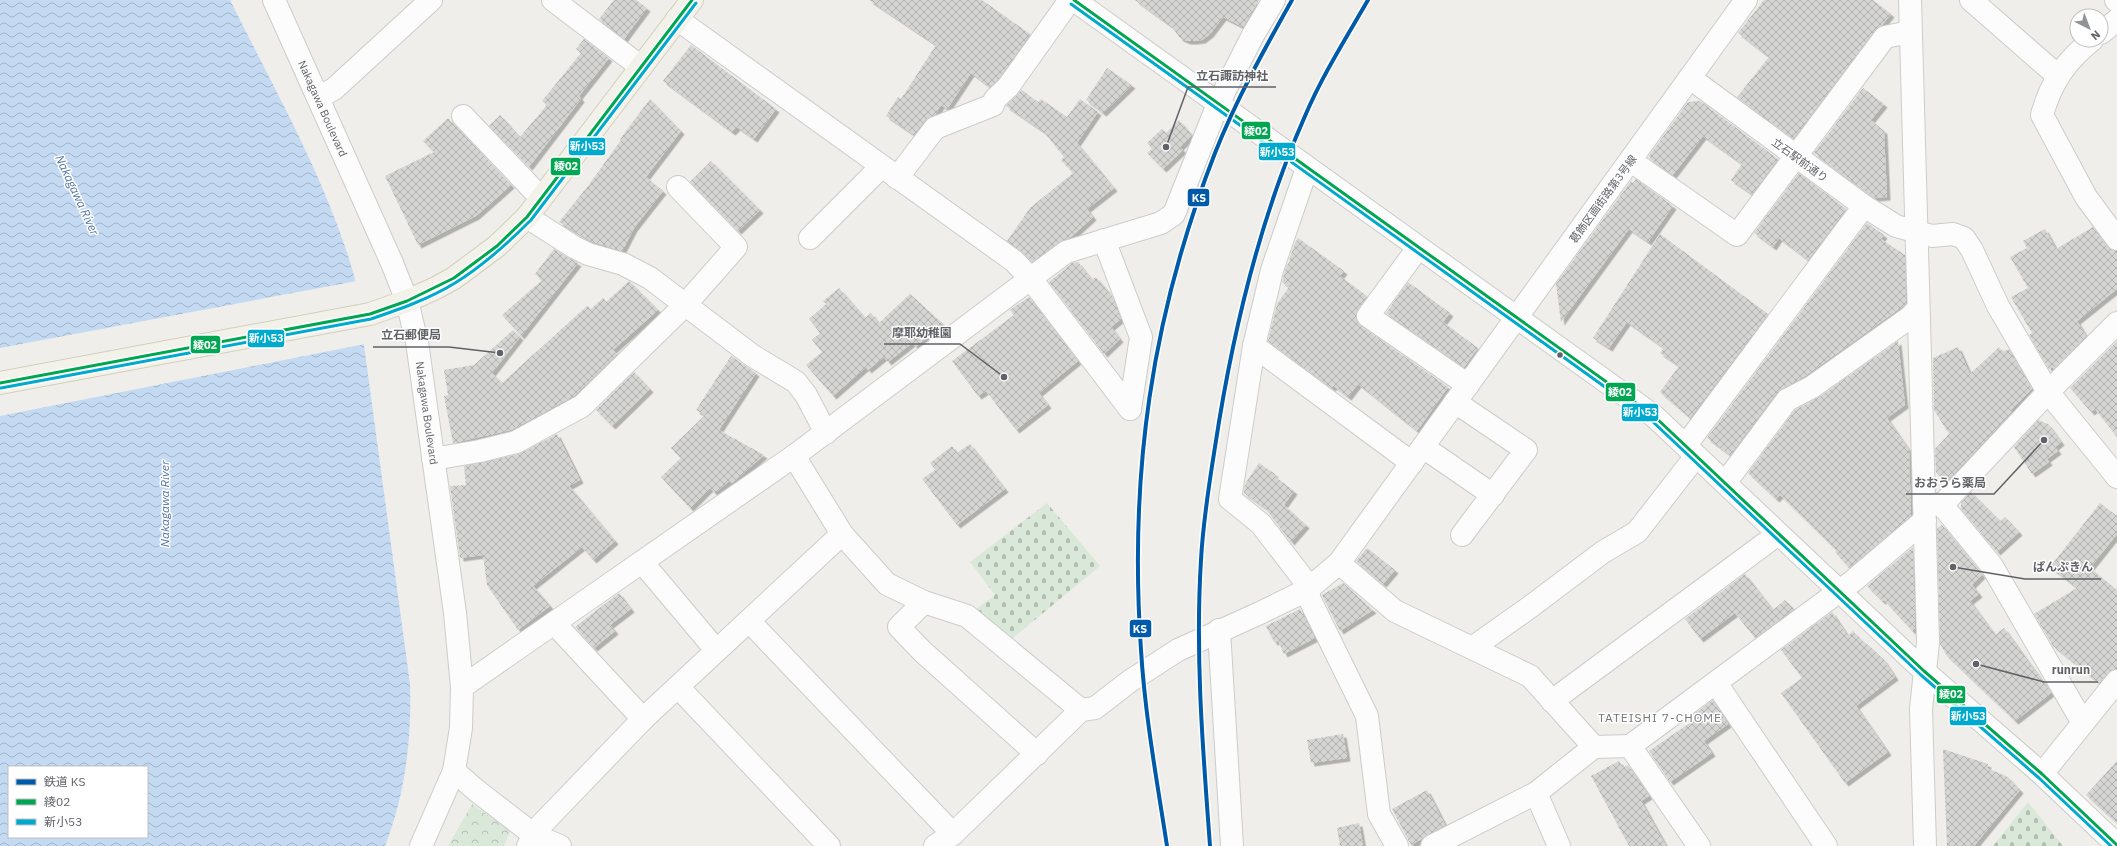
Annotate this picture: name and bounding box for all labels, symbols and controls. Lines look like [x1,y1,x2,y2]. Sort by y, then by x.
north arrow [2069,8,2109,48]
text: N [2088,28,2103,43]
street label: Nakagawa Boulevard [295,58,350,159]
callout: 立石諏訪神社 [1188,63,1276,87]
text: 立石諏訪神社 [1196,68,1268,83]
line badge: 綾02 [1241,121,1271,140]
text: 綾02 [1244,124,1268,138]
street label: 立石駅前通り [1769,135,1831,185]
line badge: 新小53 [568,137,606,156]
text: 新小53 [569,139,605,153]
line badge: 新小53 [1258,142,1296,161]
text: 新小53 [1259,145,1295,159]
water label: Nakagawa River [52,152,103,238]
street label: 葛飾区画街路第3号線 [1566,152,1640,246]
line badge: 綾02 [550,157,581,176]
text: 綾02 [554,159,578,173]
line badge: KS [1187,188,1210,207]
text: KS [1192,191,1206,205]
callout: 摩耶幼稚園 [884,320,960,344]
callout: 立石郵便局 [373,323,449,347]
text: 摩耶幼稚園 [892,325,952,340]
text: 立石郵便局 [381,327,441,342]
line badge: 新小53 [247,329,285,348]
text: 新小53 [248,331,284,345]
line badge: 綾02 [190,335,221,354]
text: 綾02 [193,338,217,352]
unlabelled marker [1555,350,1565,360]
street label: Nakagawa Boulevard [413,361,441,465]
line badge: 綾02 [1605,382,1636,402]
text: 綾02 [1608,385,1632,399]
line badge: 新小53 [1621,403,1659,422]
text: 新小53 [1622,405,1658,419]
water label: Nakagawa River [157,460,172,547]
callout: おおうら薬局 [1906,470,1994,494]
text: おおうら薬局 [1914,475,1986,490]
callout: ぱんぷきん [2025,555,2101,579]
text: ぱんぷきん [2033,559,2093,574]
line badge: KS [1129,619,1152,638]
text: KS [1133,622,1147,636]
callout: runrun [2044,658,2098,682]
text: runrun [2052,662,2090,677]
line badge: 綾02 [1936,685,1966,704]
text: 綾02 [1939,687,1963,701]
line badge: 新小53 [1949,706,1987,726]
text: 新小53 [1950,709,1986,723]
district label: TATEISHI 7-CHOME [1598,710,1722,725]
legend [8,766,148,838]
text: 鉄道 KS [44,774,85,789]
text: 綾02 [44,794,70,809]
text: 新小53 [44,814,82,829]

